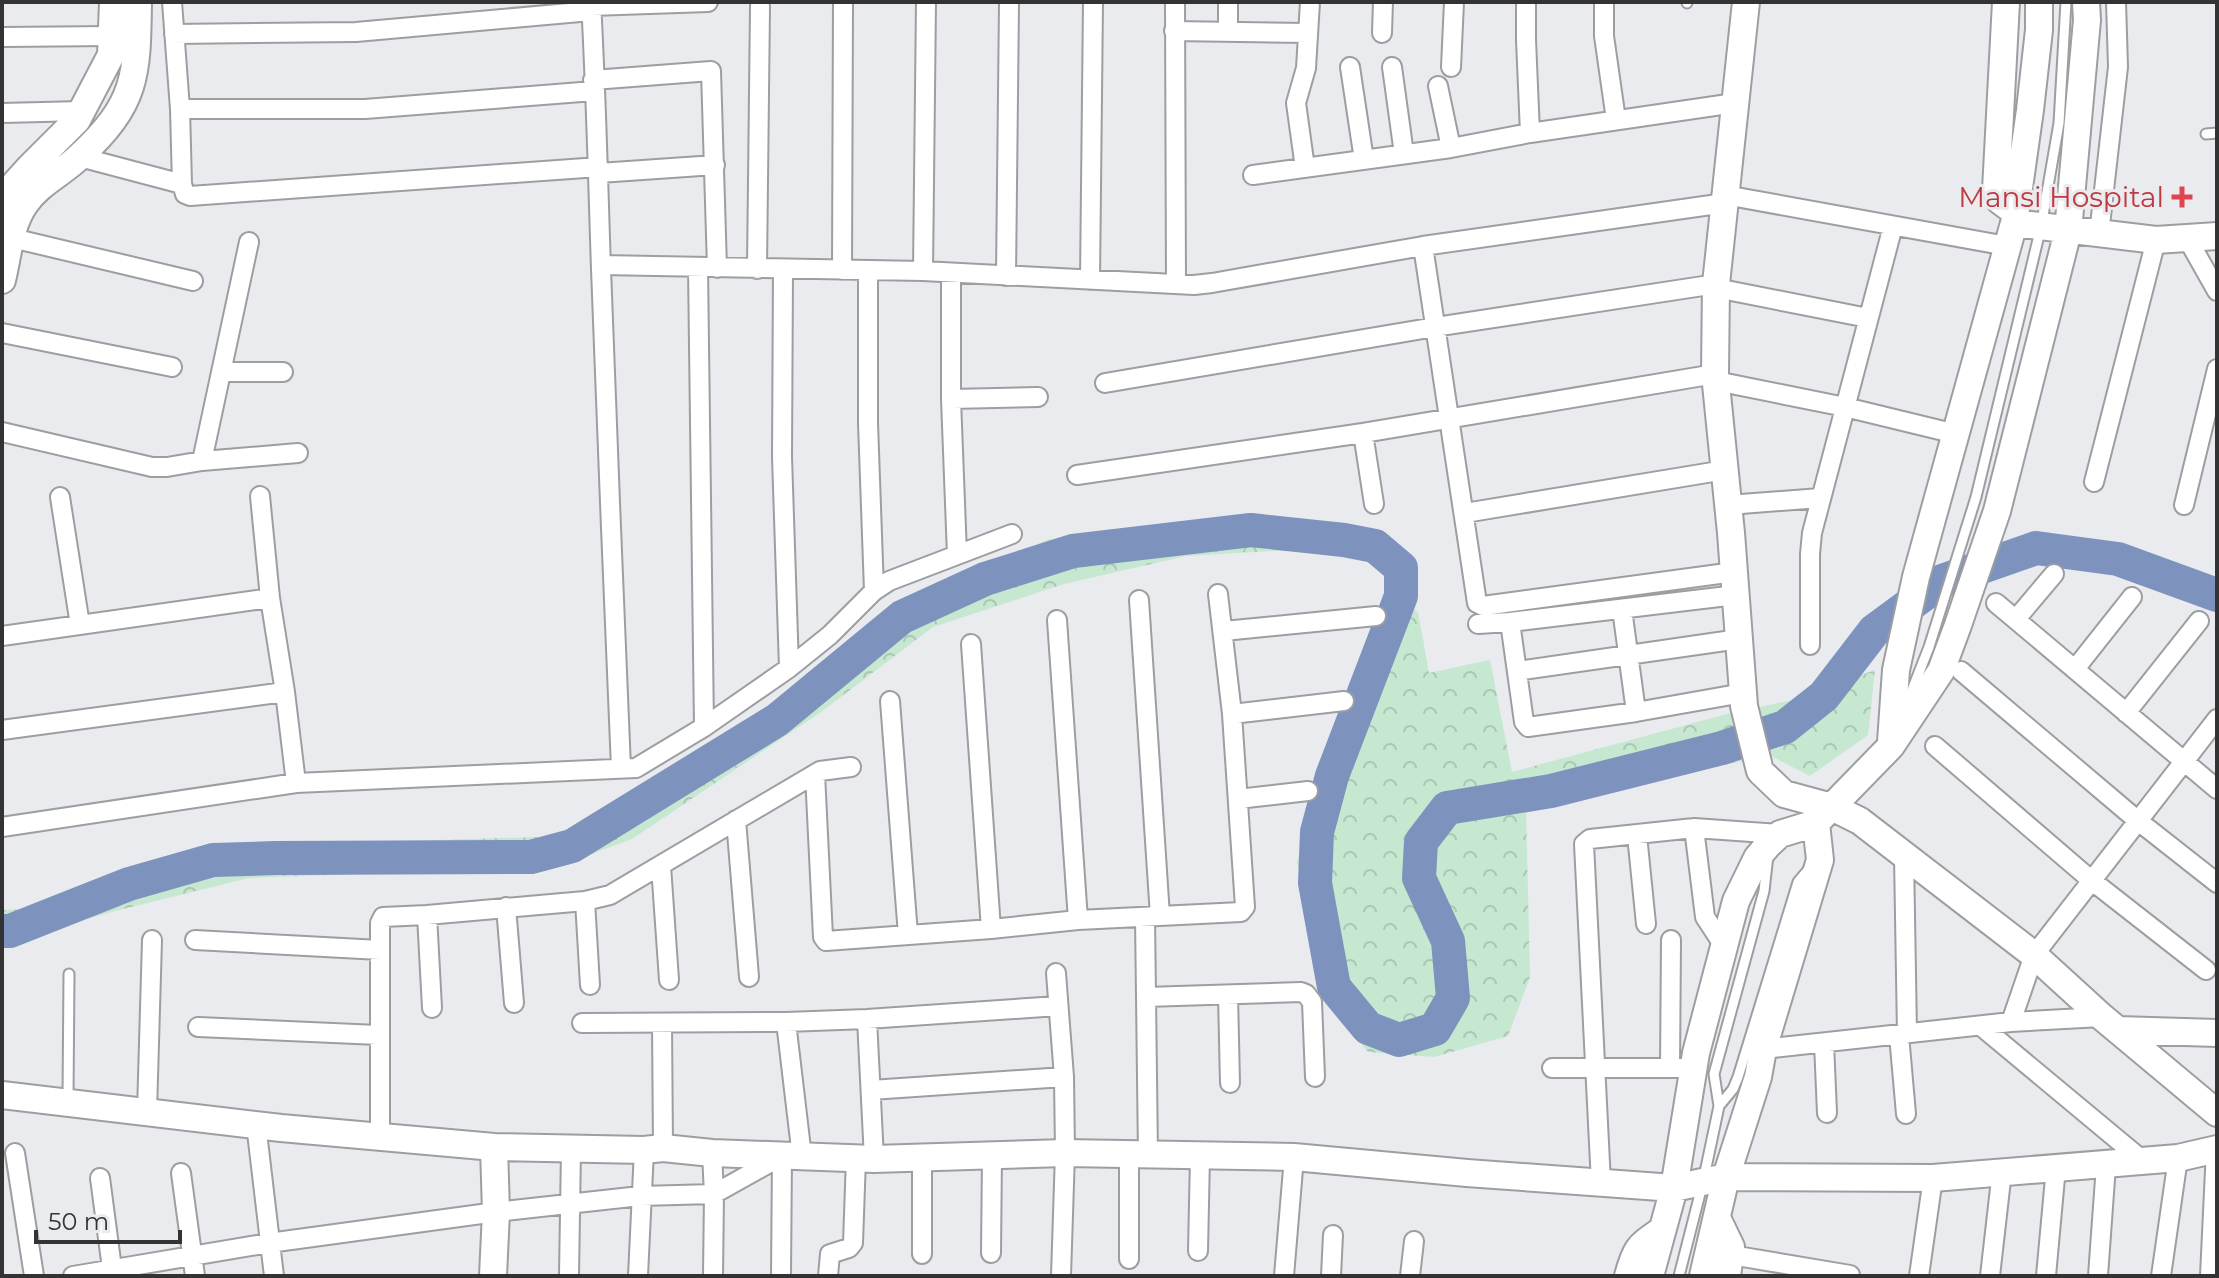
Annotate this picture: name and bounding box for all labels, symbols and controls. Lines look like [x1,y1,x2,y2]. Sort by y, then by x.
place label: Mansi Hospital [1958,180,2164,214]
marker: Mansi Hospital [2171,186,2193,208]
scale bar [36,1194,180,1244]
text: 50 m [48,1207,109,1236]

